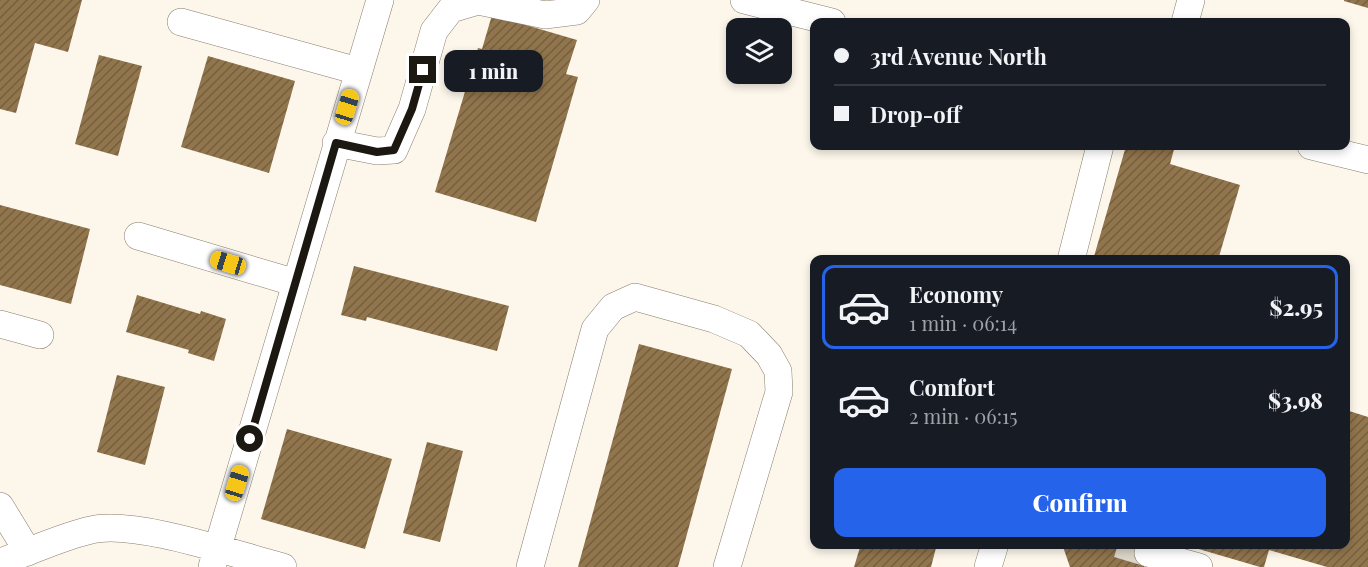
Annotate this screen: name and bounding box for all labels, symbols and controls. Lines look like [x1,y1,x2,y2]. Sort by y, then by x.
map controls [726,18,792,84]
button: layers [726,18,792,84]
text: 3rd Avenue North [870,41,1047,71]
callout: 1 min [444,49,543,91]
route end [409,56,436,83]
text: 1 min [469,57,518,84]
car [333,87,361,127]
text: Drop-off [870,99,961,129]
car [208,249,248,277]
text: Economy [909,279,1003,309]
icon: car [837,280,891,334]
text: $2.95 [1269,292,1323,322]
text: 1 min · 06:14 [909,309,1017,336]
text: Comfort [909,372,995,402]
icon: car [837,373,891,427]
text: $3.98 [1268,385,1323,415]
text: 2 min · 06:15 [909,402,1017,429]
route start [236,425,263,452]
car [223,463,251,503]
button: Confirm [834,468,1326,537]

